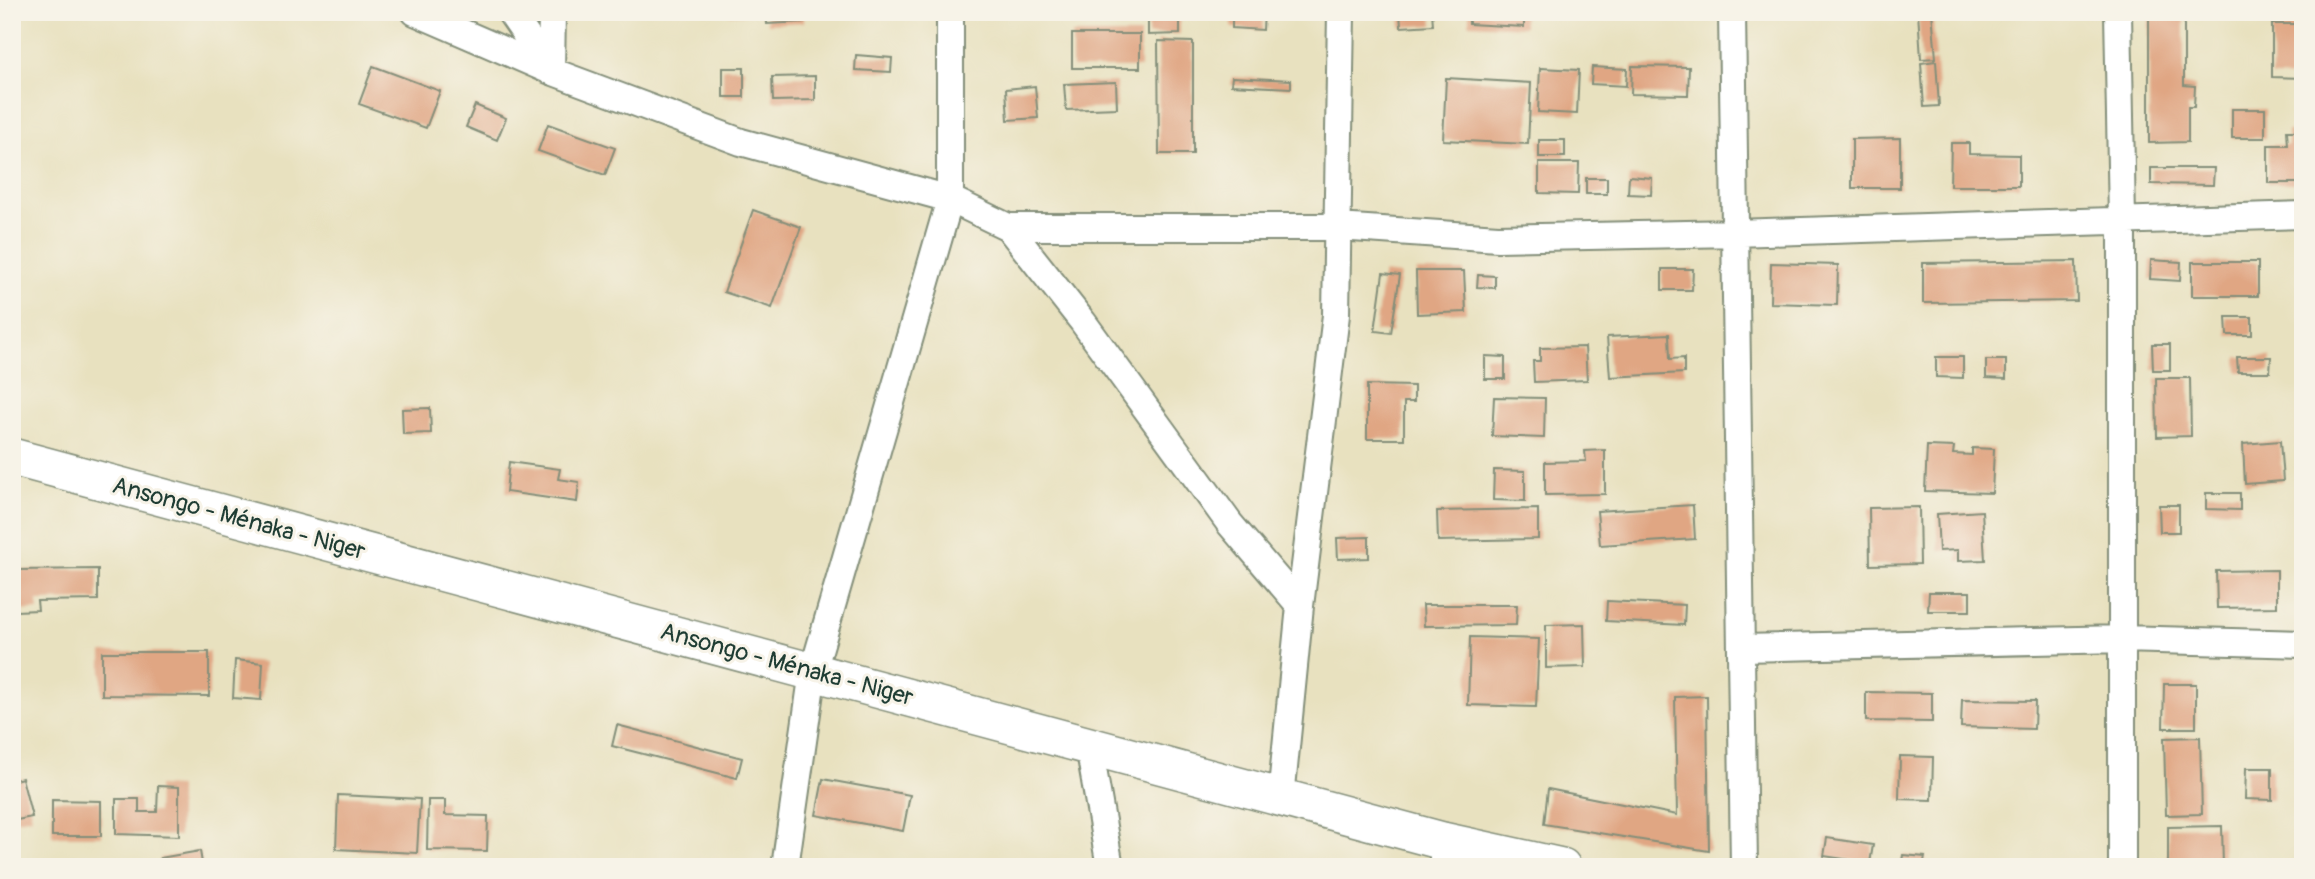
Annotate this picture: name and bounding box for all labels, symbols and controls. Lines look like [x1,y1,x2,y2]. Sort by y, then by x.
street label: Ansongo - Ménaka - Niger [109,471,369,566]
street label: Ansongo - Ménaka - Niger [657,617,917,712]

